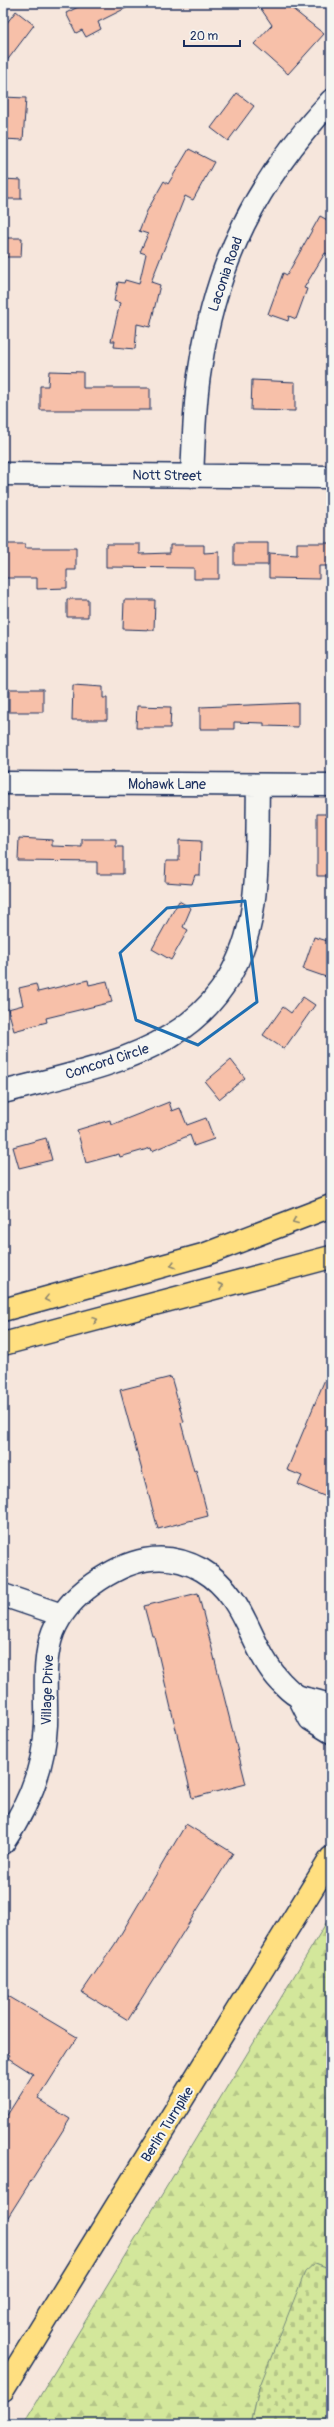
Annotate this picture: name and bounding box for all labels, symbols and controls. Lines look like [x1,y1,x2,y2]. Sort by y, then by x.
scale bar [184,22,240,48]
text: 20 m [190,29,219,44]
street label: Laconia Road [205,234,246,314]
street label: Nott Street [132,466,202,485]
street label: Mohawk Lane [128,776,206,793]
street label: Concord Circle [63,1040,151,1083]
one-way arrow [291,1216,298,1224]
one-way arrow [169,1260,176,1269]
one-way arrow [217,1283,224,1291]
one-way arrow [44,1294,50,1302]
one-way arrow [92,1316,98,1324]
street label: Village Drive [38,1654,57,1726]
street label: Berlin Turnpike [138,2083,197,2165]

